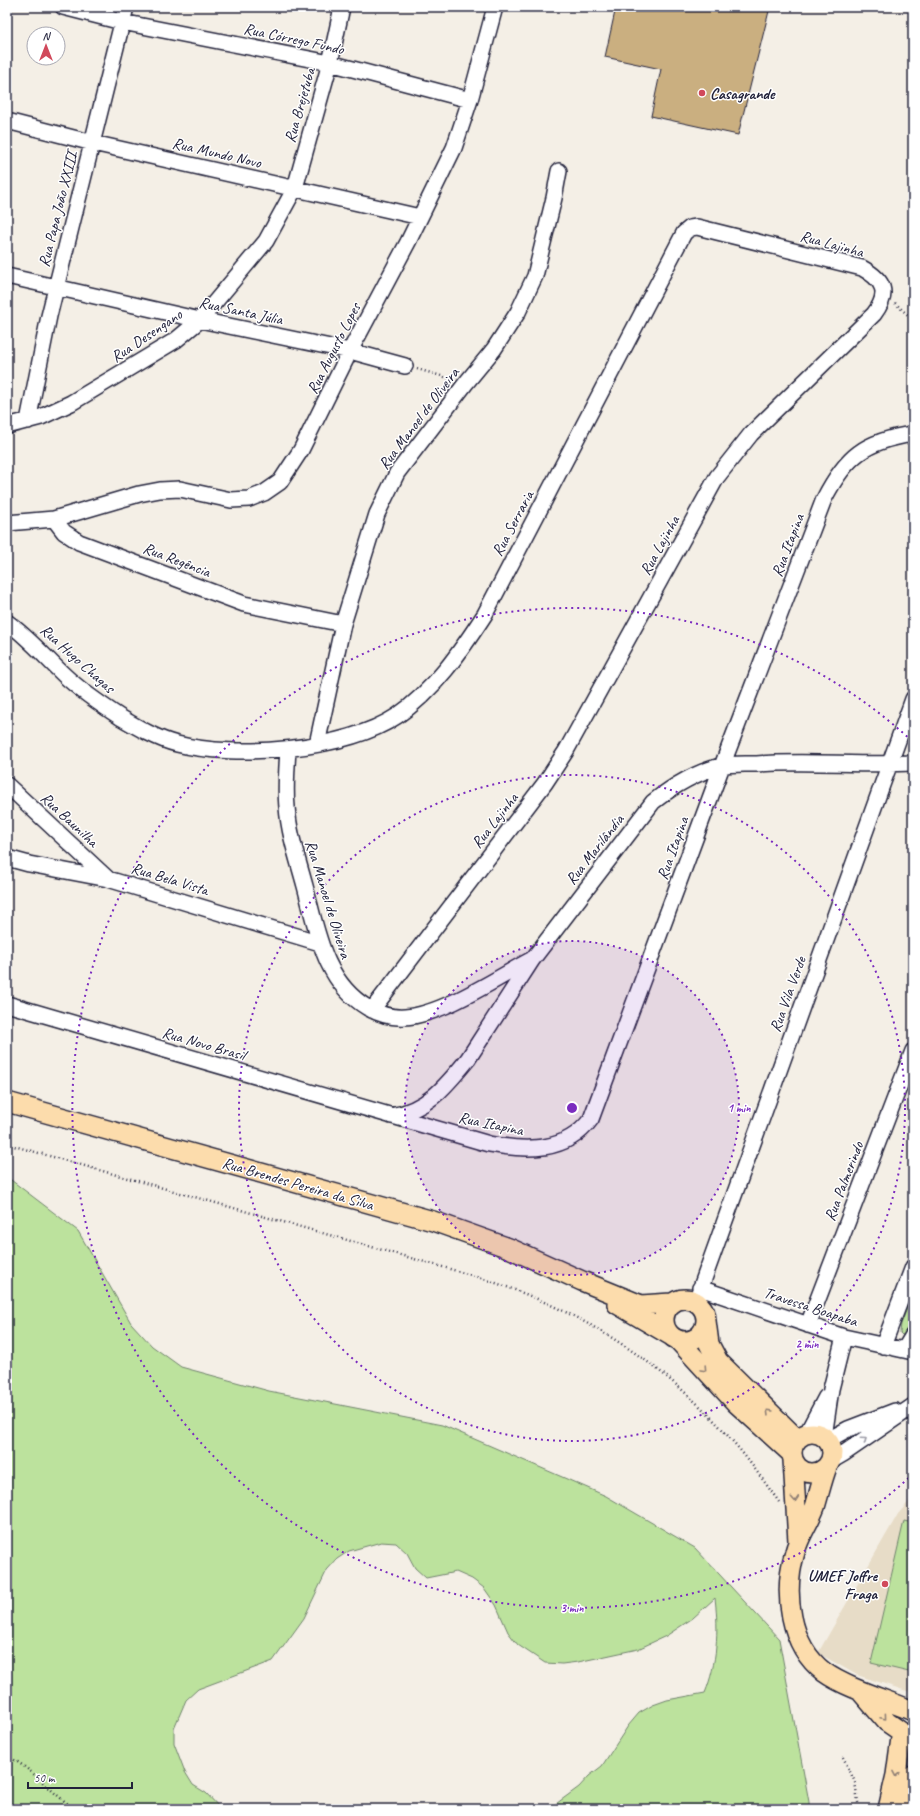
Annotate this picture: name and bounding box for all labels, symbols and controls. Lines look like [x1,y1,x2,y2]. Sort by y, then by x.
street label: Rua Córrego Fundo [242,19,347,60]
north arrow [26,26,66,66]
text: N [43,29,52,43]
street label: Rua Brejetuba [280,64,321,145]
place label: Casagrande [710,84,776,104]
marker: Casagrande [697,88,707,98]
street label: Rua Mundo Novo [170,133,264,173]
street label: Rua Papa João XXIII [34,146,83,269]
street label: Rua Lajinha [798,226,867,262]
street label: Rua Santa Júlia [197,292,286,330]
street label: Rua Augusto Lopes [302,298,366,397]
street label: Rua Desengano [107,304,187,367]
street label: Rua Manoel de Oliveira [374,363,464,474]
street label: Rua Serraria [487,486,539,560]
street label: Rua Itapina [767,510,810,579]
street label: Rua Lajinha [635,511,685,579]
street label: Rua Regência [140,538,215,582]
street label: Rua Hugo Chagas [36,620,120,699]
street label: Rua Baunilha [36,788,103,852]
street label: Rua Lajinha [467,788,524,852]
street label: Rua Marilândia [561,809,629,889]
street label: Rua Itapina [652,813,694,882]
street label: Rua Manoel de Oliveira [301,838,356,962]
street label: Rua Bela Vista [129,858,212,901]
street label: Rua Vila Verde [765,952,811,1035]
street label: Rua Novo Brasil [160,1023,251,1066]
text: 1 min [728,1100,751,1116]
centre of rings [565,1101,579,1115]
street label: Rua Itapina [457,1107,526,1141]
street label: Rua Palmerindo [820,1138,869,1224]
street label: Rua Brendes Pereira da Silva [220,1153,377,1216]
street label: Travessa Boapaba [761,1282,861,1332]
text: 2 min [796,1336,819,1352]
one-way arrow [700,1364,707,1371]
one-way arrow [766,1409,774,1417]
one-way arrow [860,1437,867,1445]
one-way arrow [791,1496,800,1502]
place label: UMEF Joffre Fraga [808,1566,879,1604]
marker: UMEF Joffre Fraga [880,1579,890,1589]
text: 3 min [561,1600,584,1616]
one-way arrow [879,1712,886,1719]
scale bar [28,1764,132,1790]
text: 50 m [34,1770,56,1786]
one-way arrow [892,1771,901,1777]

